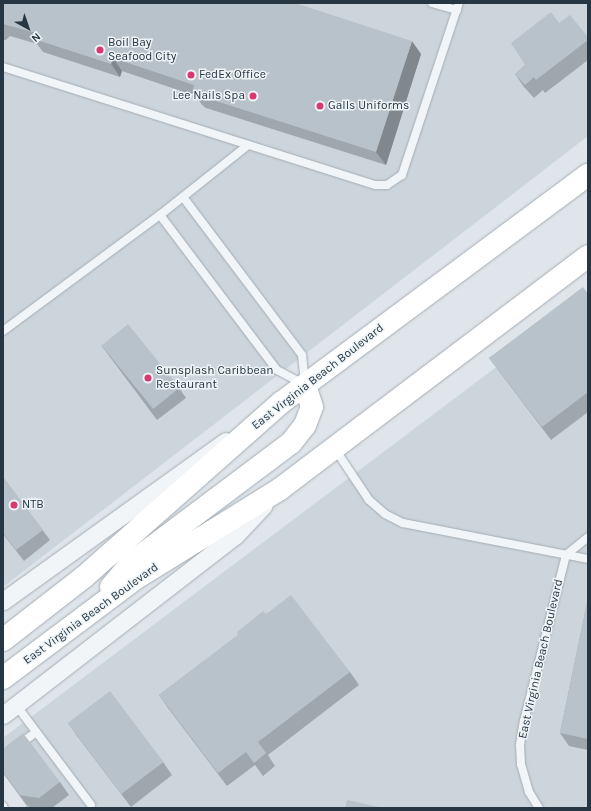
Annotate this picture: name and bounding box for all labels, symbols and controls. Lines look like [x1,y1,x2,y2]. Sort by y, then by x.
north arrow [8,8,48,48]
text: N [29,30,43,45]
place label: Boil Bay Seafood City [108,36,176,64]
marker: Boil Bay Seafood City [95,45,105,55]
place label: FedEx Office [199,68,266,82]
marker: FedEx Office [186,70,196,80]
place label: Lee Nails Spa [172,89,245,103]
marker: Lee Nails Spa [248,91,258,101]
place label: Galls Uniforms [328,99,409,113]
marker: Galls Uniforms [315,101,325,111]
street label: East Virginia Beach Boulevard [249,321,387,433]
place label: Sunsplash Caribbean Restaurant [156,364,274,392]
marker: Sunsplash Caribbean Restaurant [143,373,153,383]
place label: NTB [22,498,44,512]
marker: NTB [9,500,19,510]
street label: East Virginia Beach Boulevard [21,560,161,668]
street label: East Virginia Beach Boulevard [516,578,566,740]

